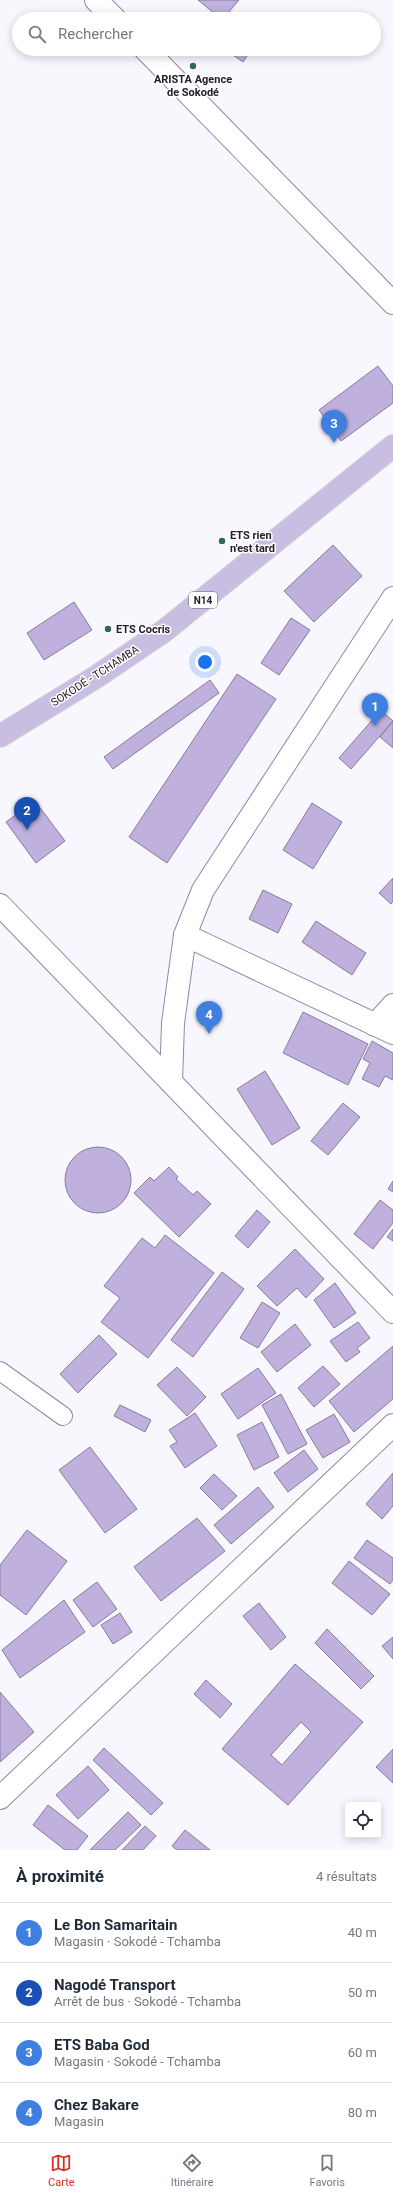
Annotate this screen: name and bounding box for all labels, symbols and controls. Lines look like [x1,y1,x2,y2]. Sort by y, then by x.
search box [12,12,381,56]
icon: search [26,23,48,45]
text: Rechercher [58,25,133,43]
marker: ARISTA Agence de Sokodé [188,61,198,71]
place label: ARISTA Agence de Sokodé [154,73,232,99]
pin: 3 [321,410,347,443]
place label: ETS rien n'est tard [230,529,275,555]
marker: ETS rien n'est tard [217,536,227,546]
road number: N14 [189,592,217,608]
place label: ETS Cocris [116,623,171,636]
marker: ETS Cocris [103,624,113,634]
street label: SOKODÉ - TCHAMBA [48,642,142,709]
your location [195,652,215,672]
pin: 1 [362,693,388,726]
pin: 2 [14,797,40,830]
pin: 4 [196,1001,222,1034]
map controls [345,1802,381,1838]
button: locate [345,1802,381,1838]
text: À proximité [16,1866,104,1886]
text: 4 résultats [316,1869,377,1884]
text: Le Bon Samaritain [54,1916,177,1934]
text: 1 [25,1925,33,1940]
text: 40 m [348,1925,377,1940]
text: Magasin · Sokodé - Tchamba [54,1934,221,1949]
text: Nagodé Transport [54,1976,176,1994]
text: 2 [25,1985,33,2000]
text: 50 m [348,1985,377,2000]
text: Arrêt de bus · Sokodé - Tchamba [54,1994,241,2009]
text: ETS Baba God [54,2036,150,2054]
text: 3 [25,2045,33,2060]
text: 60 m [348,2045,377,2060]
text: Magasin · Sokodé - Tchamba [54,2054,221,2069]
text: Chez Bakare [54,2096,139,2114]
text: 4 [25,2105,33,2120]
text: 80 m [348,2105,377,2120]
text: Magasin [54,2114,104,2129]
tab: Carte [48,2152,75,2189]
tab: Itinéraire [171,2152,213,2189]
tab: Favoris [310,2152,345,2189]

